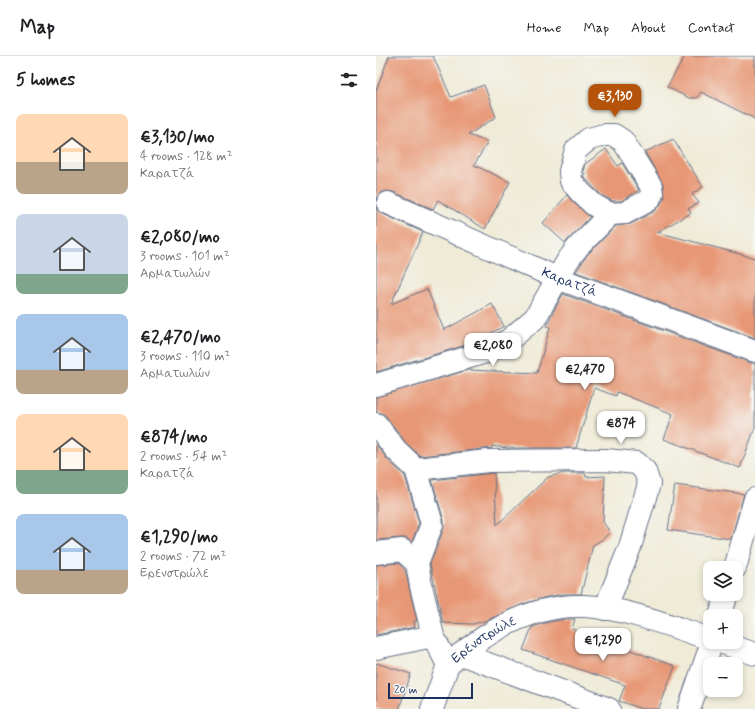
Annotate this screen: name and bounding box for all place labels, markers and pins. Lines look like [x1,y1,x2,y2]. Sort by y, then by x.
pin: €3,130 [582,84,648,118]
pin: €2,080 [460,333,526,367]
pin: €2,470 [552,357,618,391]
pin: €874 [597,411,645,445]
pin: €1,290 [570,628,636,662]

